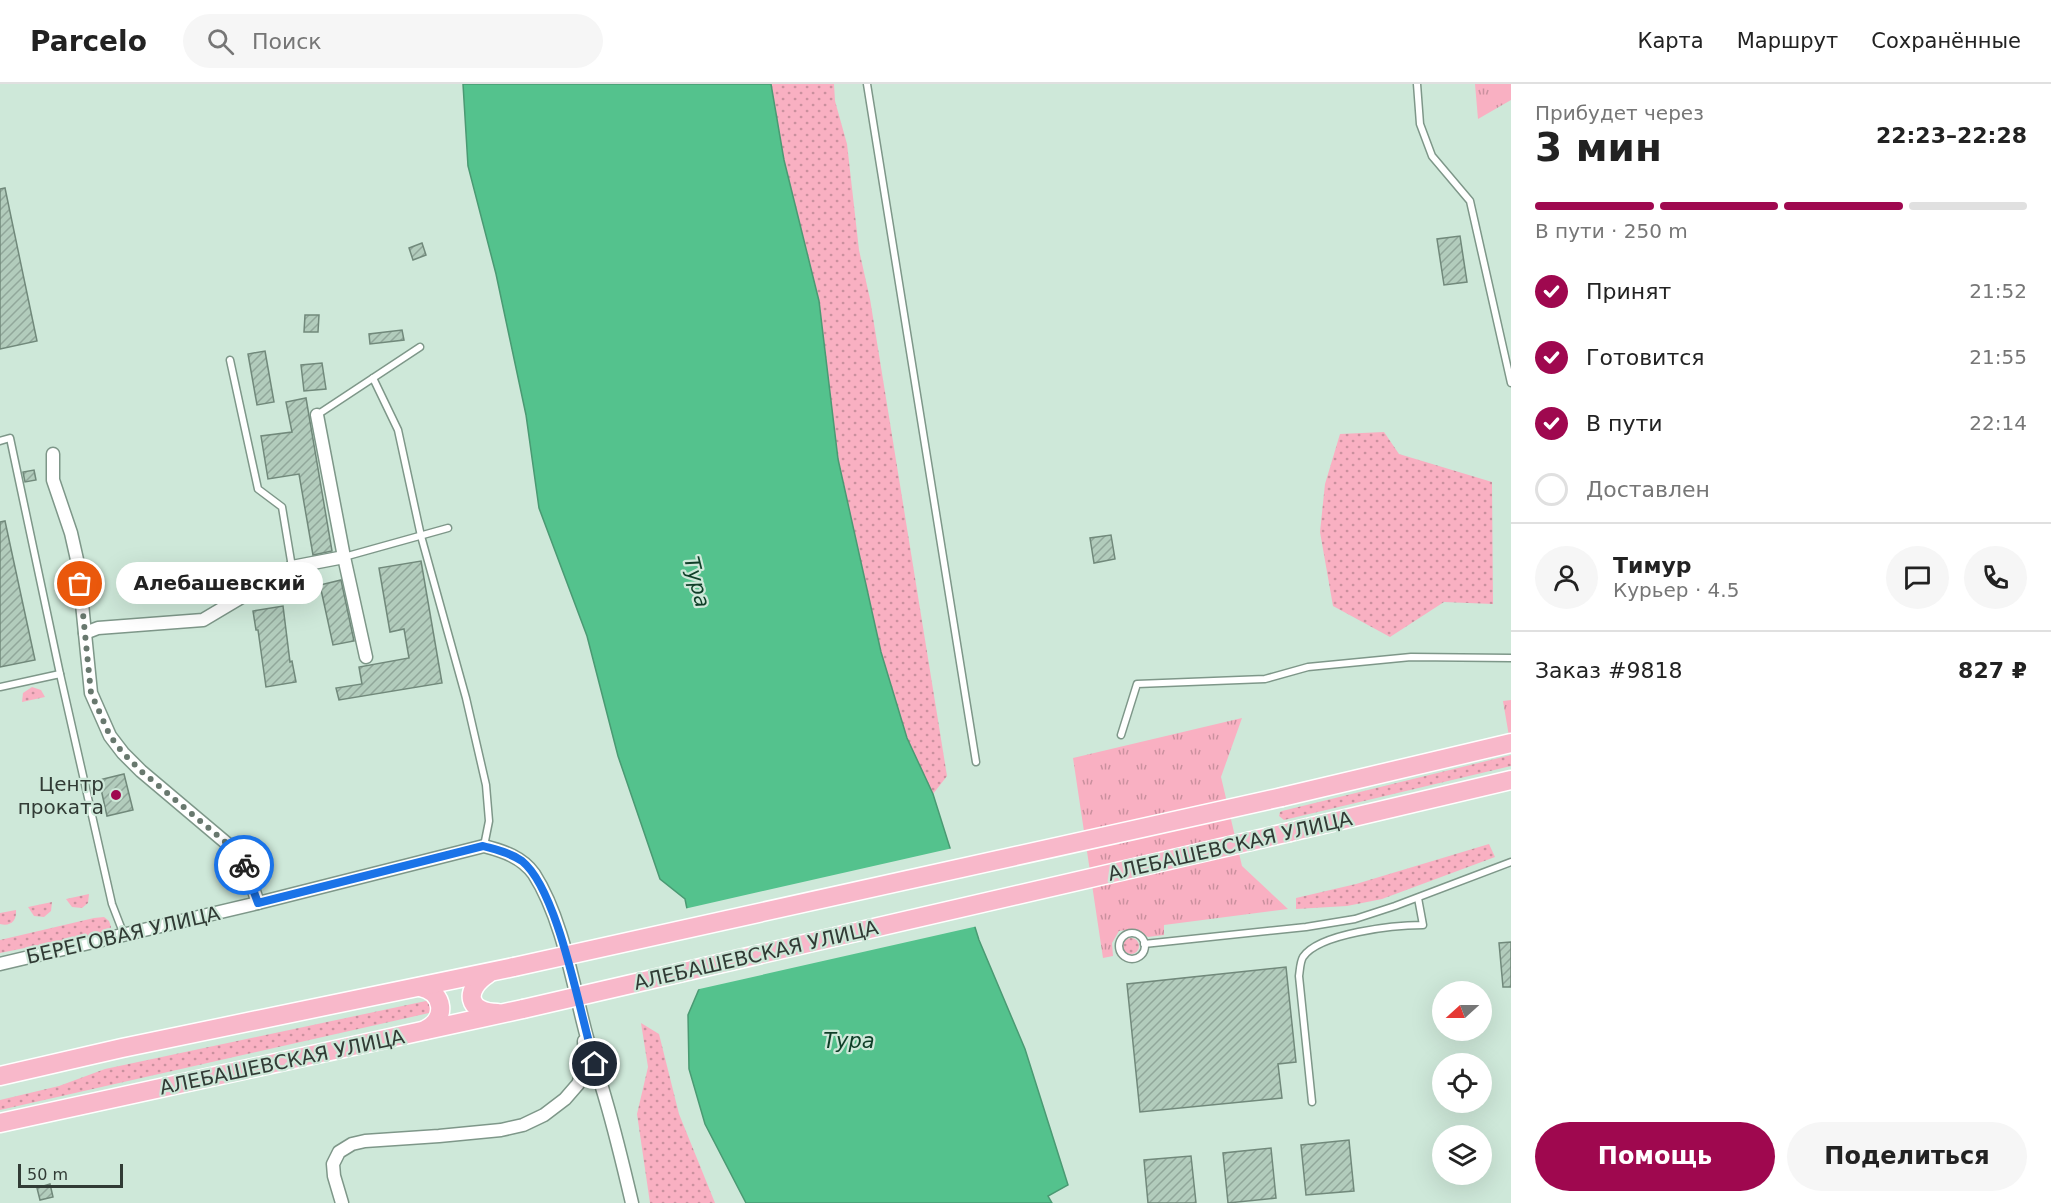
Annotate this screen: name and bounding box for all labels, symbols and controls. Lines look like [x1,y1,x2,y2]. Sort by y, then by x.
search box [183,14,603,68]
text: Parcelo [30,25,147,58]
icon: search [204,25,237,58]
text: Поиск [252,29,322,54]
text: Карта [1638,29,1704,53]
text: Маршрут [1737,29,1838,53]
text: Сохранённые [1871,29,2021,53]
text: Прибудет через [1535,101,1704,125]
text: 22:23–22:28 [1876,123,2027,148]
text: 3 мин [1535,125,1662,170]
text: В пути · 250 m [1535,219,1688,243]
icon: check [1535,275,1568,308]
text: Принят [1586,279,1671,304]
text: 21:52 [1969,279,2027,303]
icon: check [1535,341,1568,374]
text: Готовится [1586,345,1705,370]
text: 21:55 [1969,345,2027,369]
icon: check [1535,407,1568,440]
text: В пути [1586,411,1663,436]
text: 22:14 [1969,411,2027,435]
text: Доставлен [1586,477,1710,502]
button: person [1535,546,1598,609]
button: chat [1886,546,1949,609]
button: phone [1964,546,2027,609]
text: Тимур [1613,553,1692,578]
water label: Тура [679,554,715,610]
pin [54,558,105,609]
callout: Алебашевский [116,563,323,605]
icon: bag [63,567,96,600]
text: Алебашевский [133,571,306,595]
text: Курьер · 4.5 [1613,578,1739,602]
text: Заказ #9818 [1535,658,1682,683]
text: 827 ₽ [1958,658,2027,683]
place label: Центр проката [18,772,104,819]
marker: Центр проката [109,788,123,802]
street label: АЛЕБАШЕВСКАЯ УЛИЦА [1106,806,1355,886]
courier [214,835,274,895]
icon: bike [228,849,261,882]
street label: БЕРЕГОВАЯ УЛИЦА [24,901,222,969]
street label: АЛЕБАШЕВСКАЯ УЛИЦА [632,915,881,995]
north arrow [1432,981,1492,1041]
map controls [1432,981,1492,1185]
street label: АЛЕБАШЕВСКАЯ УЛИЦА [157,1024,407,1100]
water label: Тура [823,1029,875,1053]
pin [569,1038,620,1089]
icon: home [578,1047,611,1080]
button: locate [1432,1053,1492,1113]
button: Помощь [1535,1122,1775,1191]
button: Поделиться [1787,1122,2027,1191]
button: layers [1432,1125,1492,1185]
scale bar [18,1161,123,1188]
text: 50 m [27,1165,68,1184]

